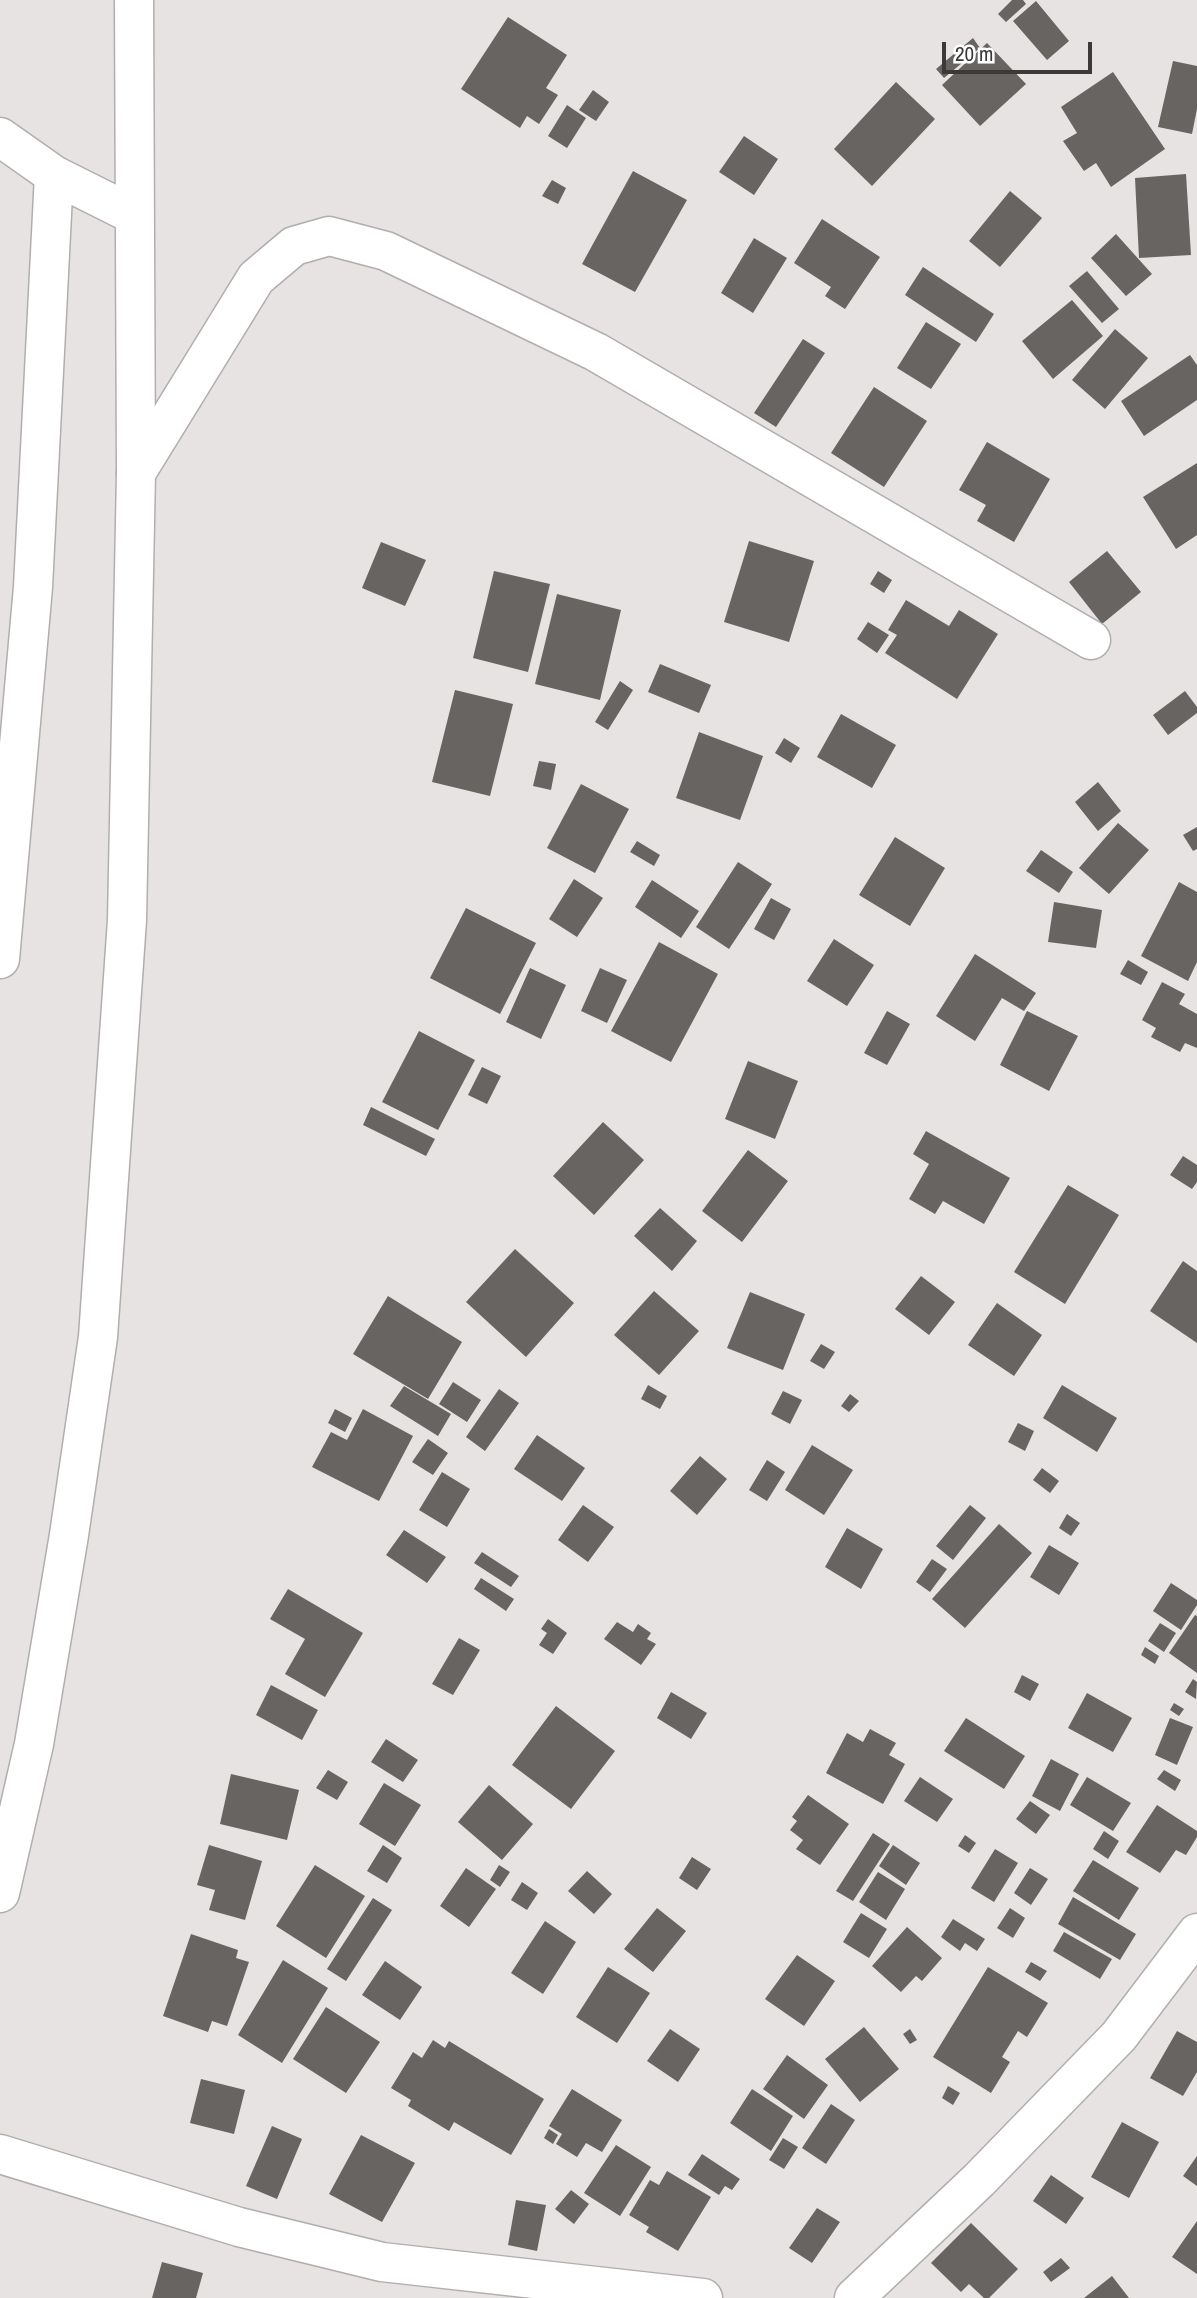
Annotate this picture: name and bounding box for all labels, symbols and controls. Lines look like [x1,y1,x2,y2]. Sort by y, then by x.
scale bar [945,28,1096,72]
text: 20 m [955,39,993,68]

